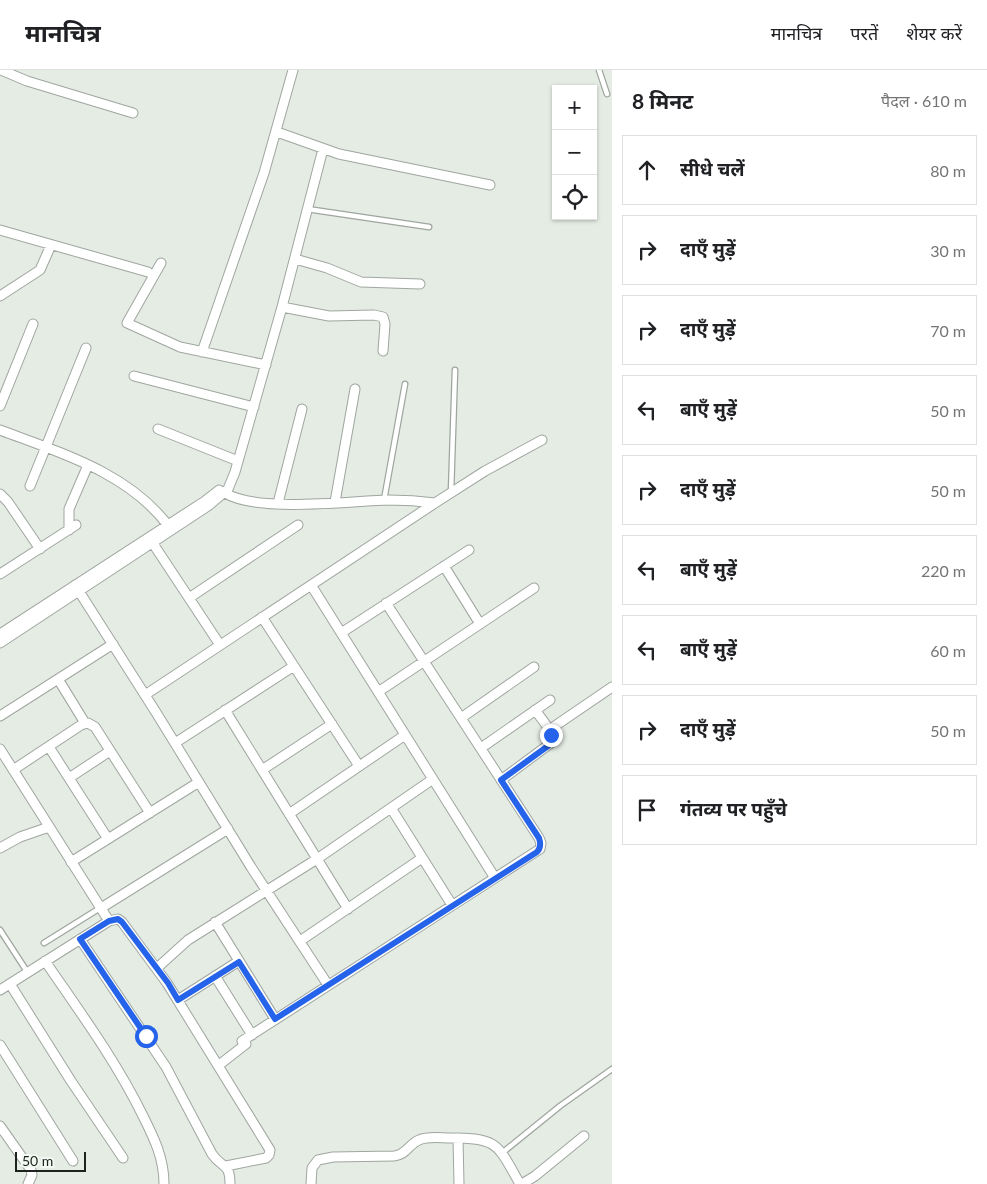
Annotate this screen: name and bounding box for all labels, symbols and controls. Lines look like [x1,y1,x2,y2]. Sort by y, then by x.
text: मानचित्र [25,18,101,47]
text: मानचित्र [771,22,822,44]
text: परतें [850,22,878,44]
text: शेयर करें [906,22,962,44]
map controls [552,85,597,220]
button: + [552,85,597,130]
text: 8 मिनट [632,88,693,113]
text: पैदल · 610 m [881,91,967,110]
button: − [552,130,597,175]
icon: ahead [633,156,661,184]
text: सीधे चलें [680,157,745,180]
text: 80 m [930,161,966,180]
button: locate [552,175,597,220]
icon: right [633,236,661,264]
text: दाएँ मुड़ें [680,237,736,260]
text: 30 m [930,241,966,260]
icon: right [633,316,661,344]
text: दाएँ मुड़ें [680,317,736,340]
text: 70 m [930,321,966,340]
icon: left [633,396,661,424]
text: बाएँ मुड़ें [680,397,737,420]
text: 50 m [930,401,966,420]
icon: right [633,476,661,504]
text: दाएँ मुड़ें [680,477,736,500]
text: 50 m [930,481,966,500]
icon: left [633,556,661,584]
text: बाएँ मुड़ें [680,557,737,580]
text: 220 m [921,561,966,580]
icon: left [633,636,661,664]
text: बाएँ मुड़ें [680,637,737,660]
text: 60 m [930,641,966,660]
icon: right [633,716,661,744]
text: दाएँ मुड़ें [680,717,736,740]
text: 50 m [930,721,966,740]
route end [540,724,563,747]
icon: arrive [633,796,661,824]
text: गंतव्य पर पहुँचे [680,797,787,820]
route start [135,1025,158,1048]
scale bar [15,1149,86,1172]
text: 50 m [22,1152,53,1169]

